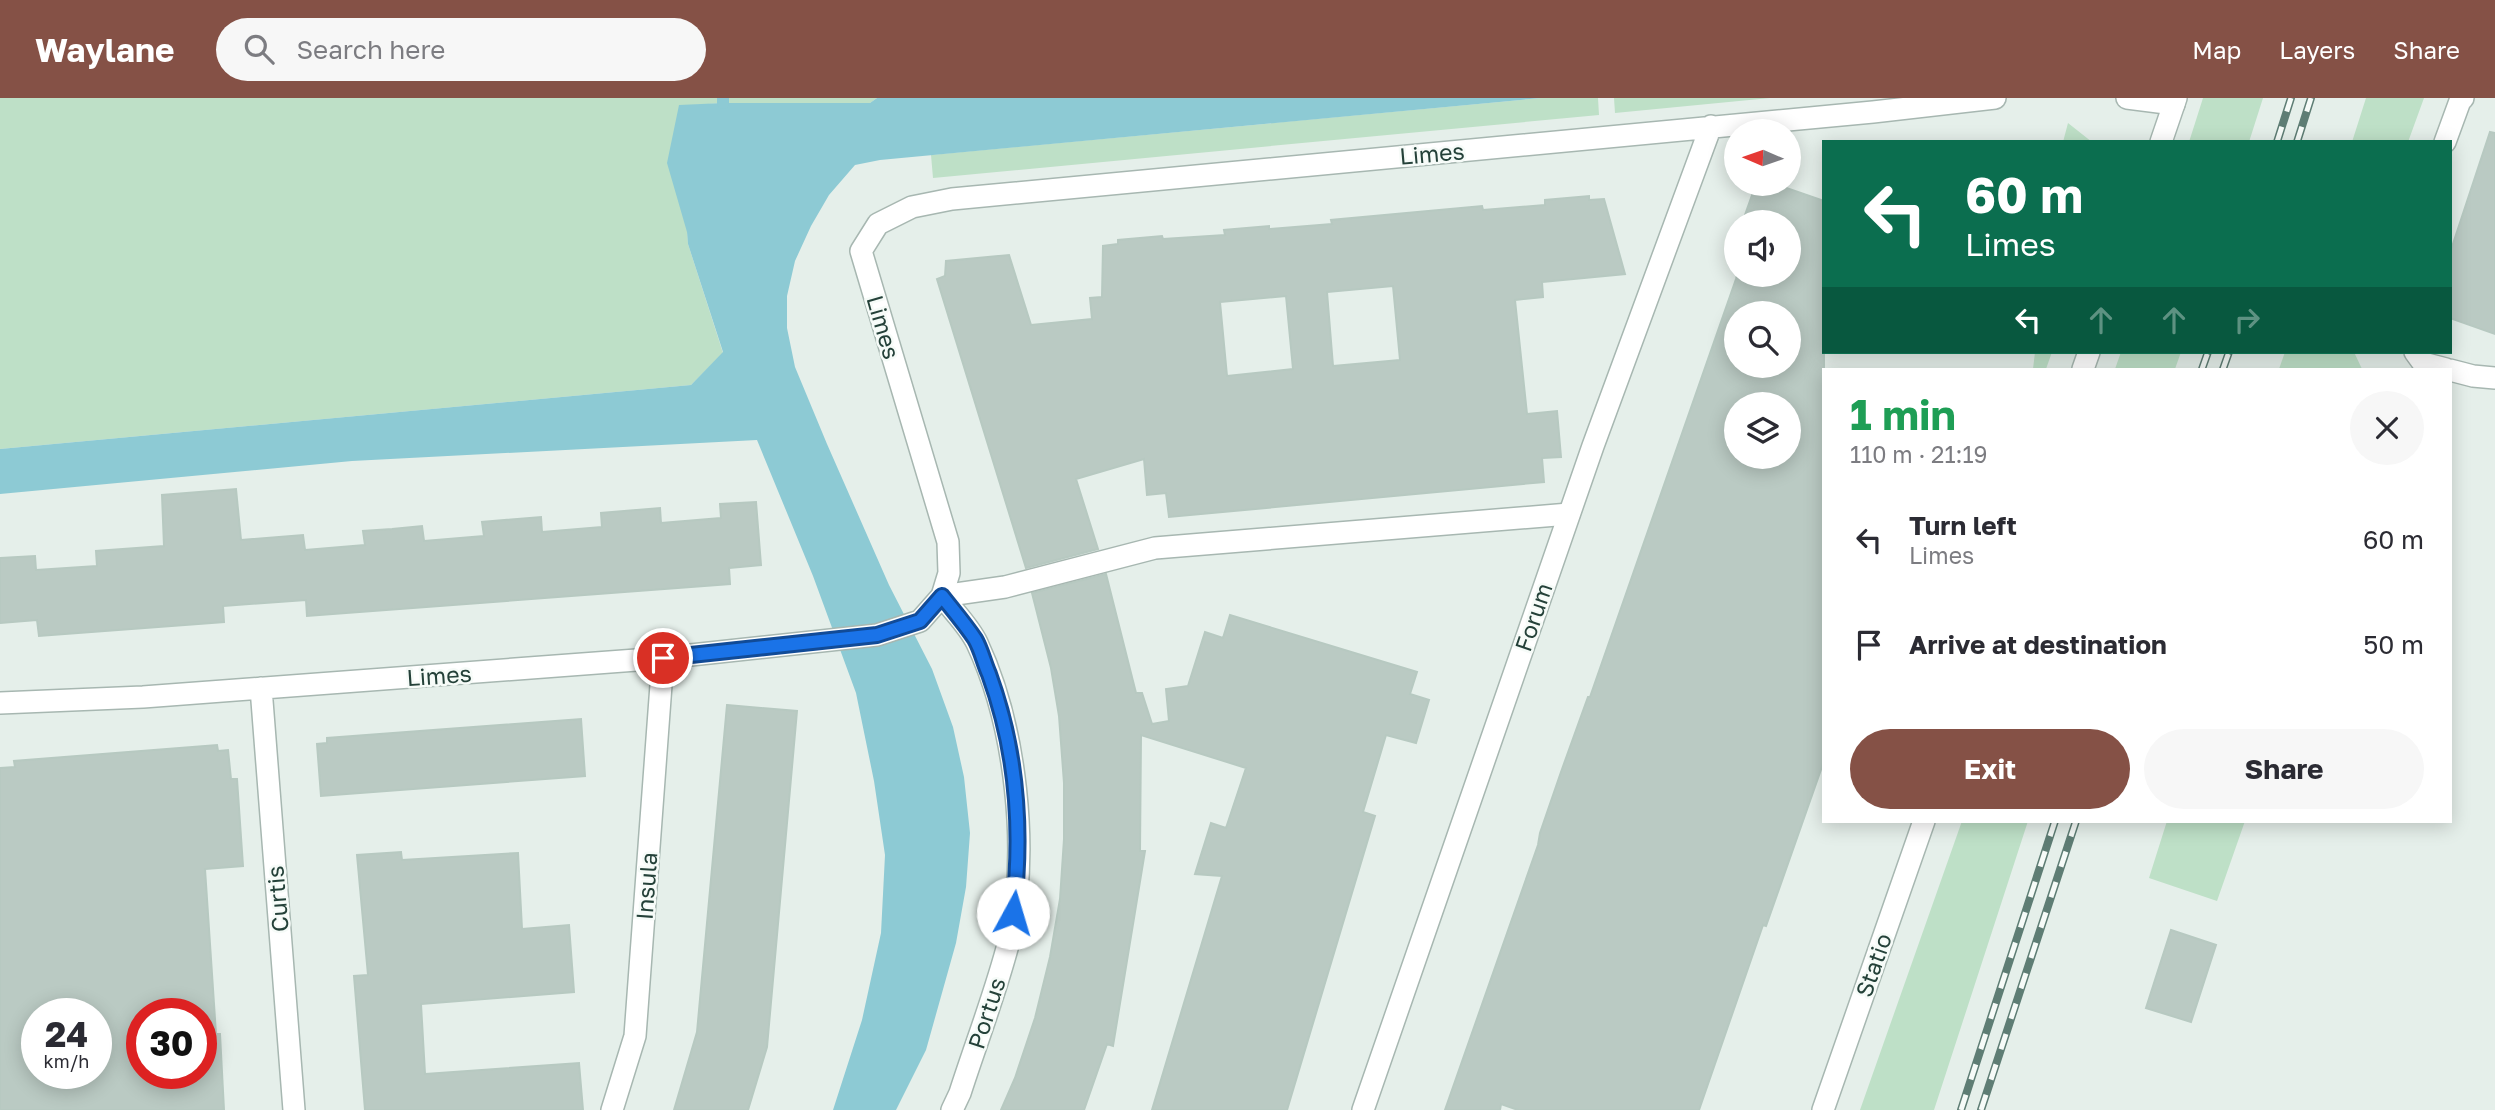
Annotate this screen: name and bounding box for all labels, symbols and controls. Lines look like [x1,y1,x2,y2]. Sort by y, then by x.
search box [216,18,706,81]
text: Waylane [35,30,174,69]
icon: search [240,30,278,68]
text: Search here [296,34,445,65]
text: Map [2192,35,2241,64]
text: Layers [2279,35,2355,64]
text: Share [2393,35,2460,64]
north arrow [1724,119,1801,196]
map controls [1724,119,1801,469]
street label: Limes [1398,136,1466,170]
text: 60 m [1965,165,2083,224]
icon: left [1850,168,1941,259]
button: sound [1724,210,1801,287]
text: Limes [1965,225,2056,263]
street label: Limes [862,292,906,362]
button: search [1724,301,1801,378]
icon: left [2009,301,2047,339]
icon: ahead [2082,301,2120,339]
icon: ahead [2155,301,2193,339]
icon: right [2228,301,2266,339]
text: 1 min [1850,389,1956,439]
button: close [2350,391,2424,465]
button: layers [1724,392,1801,469]
text: 110 m · 21:19 [1850,440,1988,468]
text: Turn left [1909,510,2017,541]
icon: left [1850,521,1888,559]
text: 60 m [2363,524,2424,555]
text: Limes [1909,541,1974,569]
street label: Forum [1508,579,1558,655]
icon: arrive [1850,626,1888,664]
pin [633,628,693,688]
text: Arrive at destination [1909,629,2167,660]
text: 50 m [2363,629,2424,660]
icon: arrive [644,639,682,677]
street label: Limes [406,659,472,691]
button: Exit [1850,729,2130,809]
button: Share [2144,729,2424,809]
street label: Insula [630,851,662,921]
street label: Curtis [260,865,294,933]
position arrow [976,876,1050,950]
street label: Statio [1849,930,1897,1000]
street label: Portus [961,974,1011,1052]
speed limit sign: 30 [126,998,217,1089]
text: 24 [45,1013,88,1055]
text: km/h [44,1050,89,1072]

